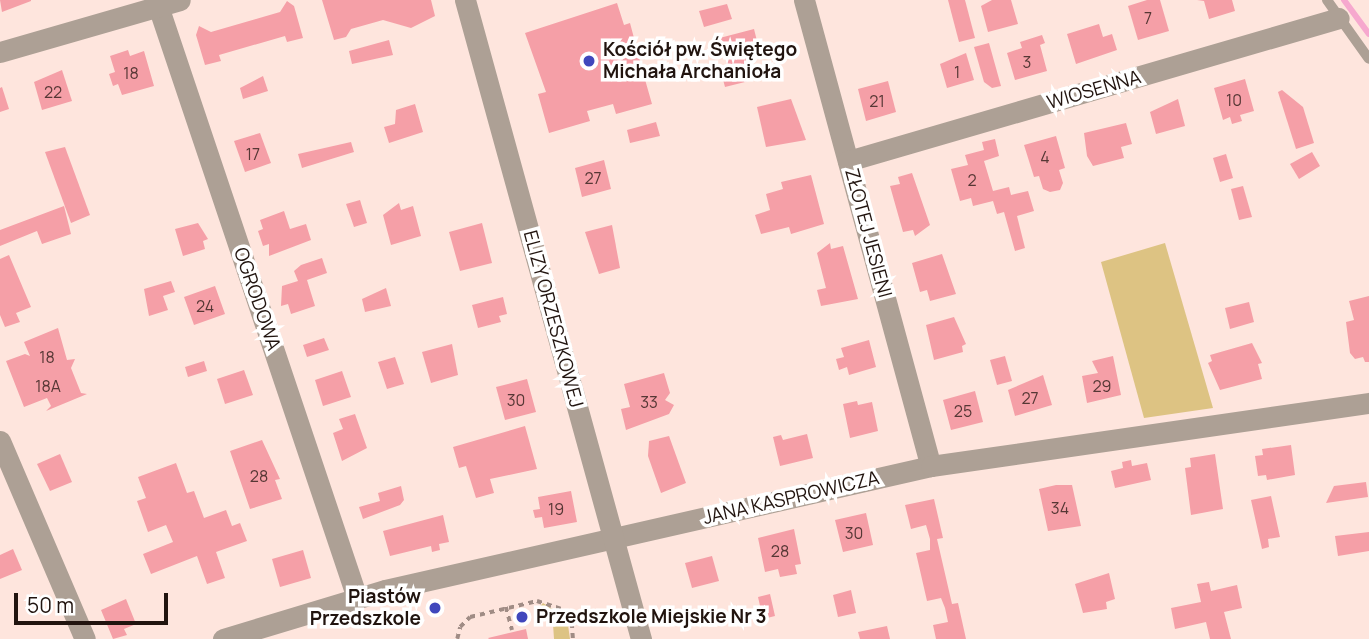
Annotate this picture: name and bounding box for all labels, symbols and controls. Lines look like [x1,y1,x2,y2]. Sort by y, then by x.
house number: 7 [1144,8,1152,28]
place label: Kościół pw. Świętego Michała Archanioła [603,39,797,83]
house number: 3 [1023,52,1031,72]
marker: Kościół pw. Świętego Michała Archanioła [581,53,597,69]
house number: 1 [954,62,960,82]
house number: 18 [123,63,139,83]
street label: WIOSENNA [1044,66,1144,114]
house number: 22 [44,82,62,102]
house number: 10 [1226,90,1242,110]
house number: 21 [869,91,885,111]
house number: 17 [246,144,260,164]
house number: 4 [1040,147,1050,167]
street label: ZŁOTEJ JESIENI [840,166,896,300]
house number: 27 [584,168,602,188]
house number: 2 [967,170,977,190]
street label: ELIZY ORZESZKOWEJ [518,228,588,410]
street label: OGRODOWA [229,245,285,353]
house number: 24 [196,296,214,316]
house number: 18 [39,347,55,367]
house number: 18A [35,376,61,396]
house number: 29 [1092,376,1112,396]
house number: 27 [1021,388,1039,408]
house number: 30 [507,390,525,410]
house number: 33 [640,392,658,412]
house number: 25 [954,401,972,421]
house number: 28 [250,466,268,486]
street label: JANA KASPROWICZA [701,467,881,529]
house number: 34 [1051,498,1069,518]
house number: 19 [548,499,564,519]
house number: 30 [845,523,863,543]
house number: 28 [771,541,789,561]
scale bar [18,580,172,624]
place label: Piastów Przedszkole [310,586,421,630]
text: 50 m [27,591,74,619]
marker: Piastów Przedszkole [427,600,443,616]
place label: Przedszkole Miejskie Nr 3 [536,606,767,628]
marker: Przedszkole Miejskie Nr 3 [514,609,530,625]

